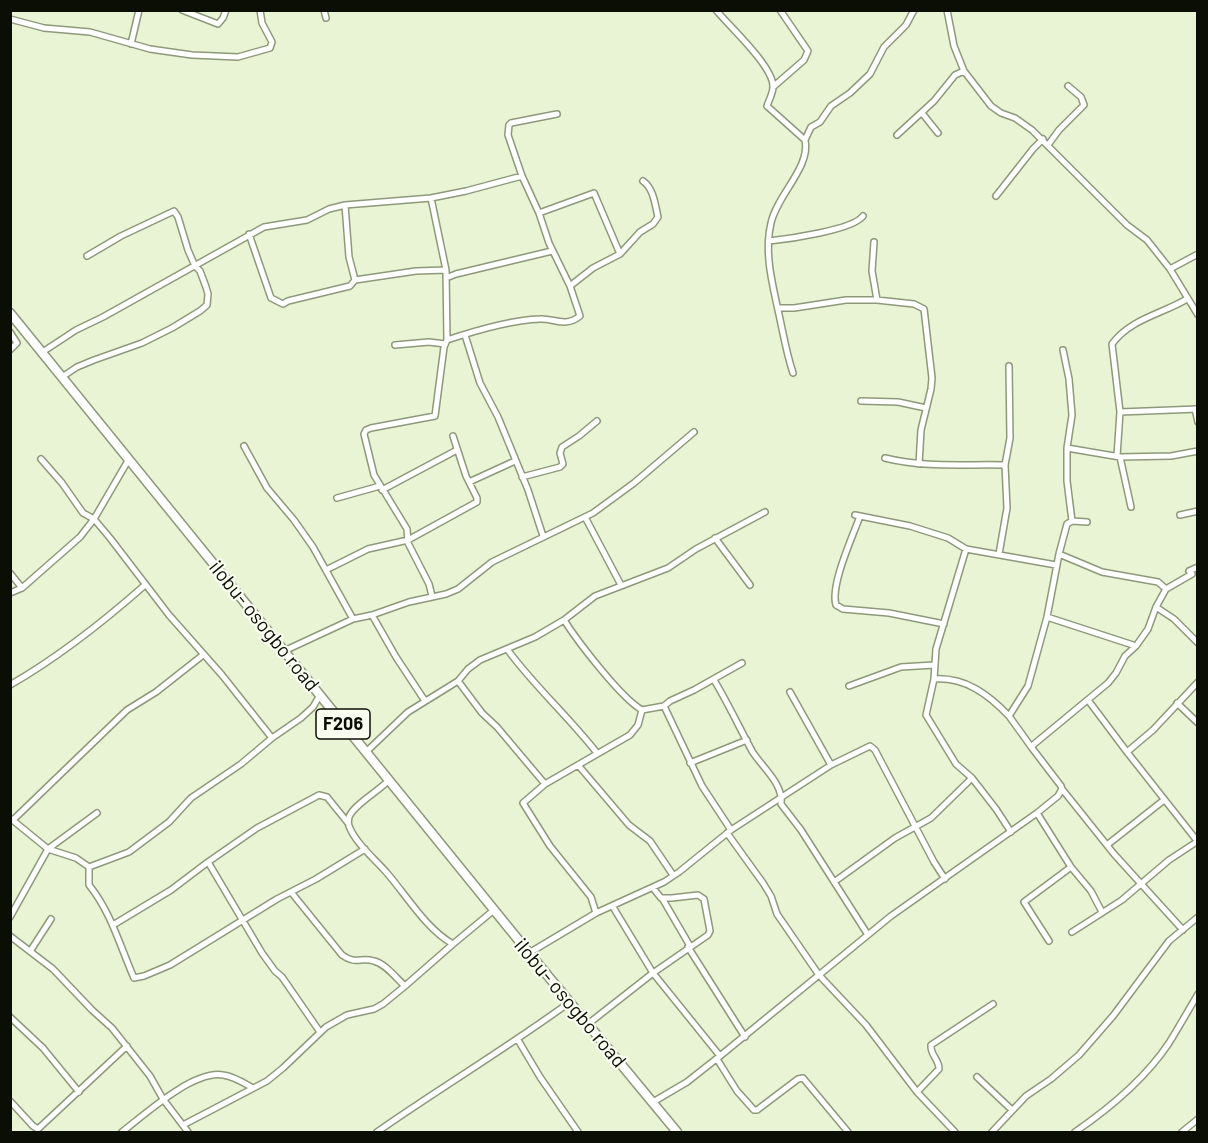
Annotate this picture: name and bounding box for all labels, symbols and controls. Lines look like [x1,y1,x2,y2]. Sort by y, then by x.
street label: ilobu- osogbo road [204,556,324,696]
road number: F206 [316,709,370,739]
street label: ilobu- osogbo road [509,934,631,1072]

